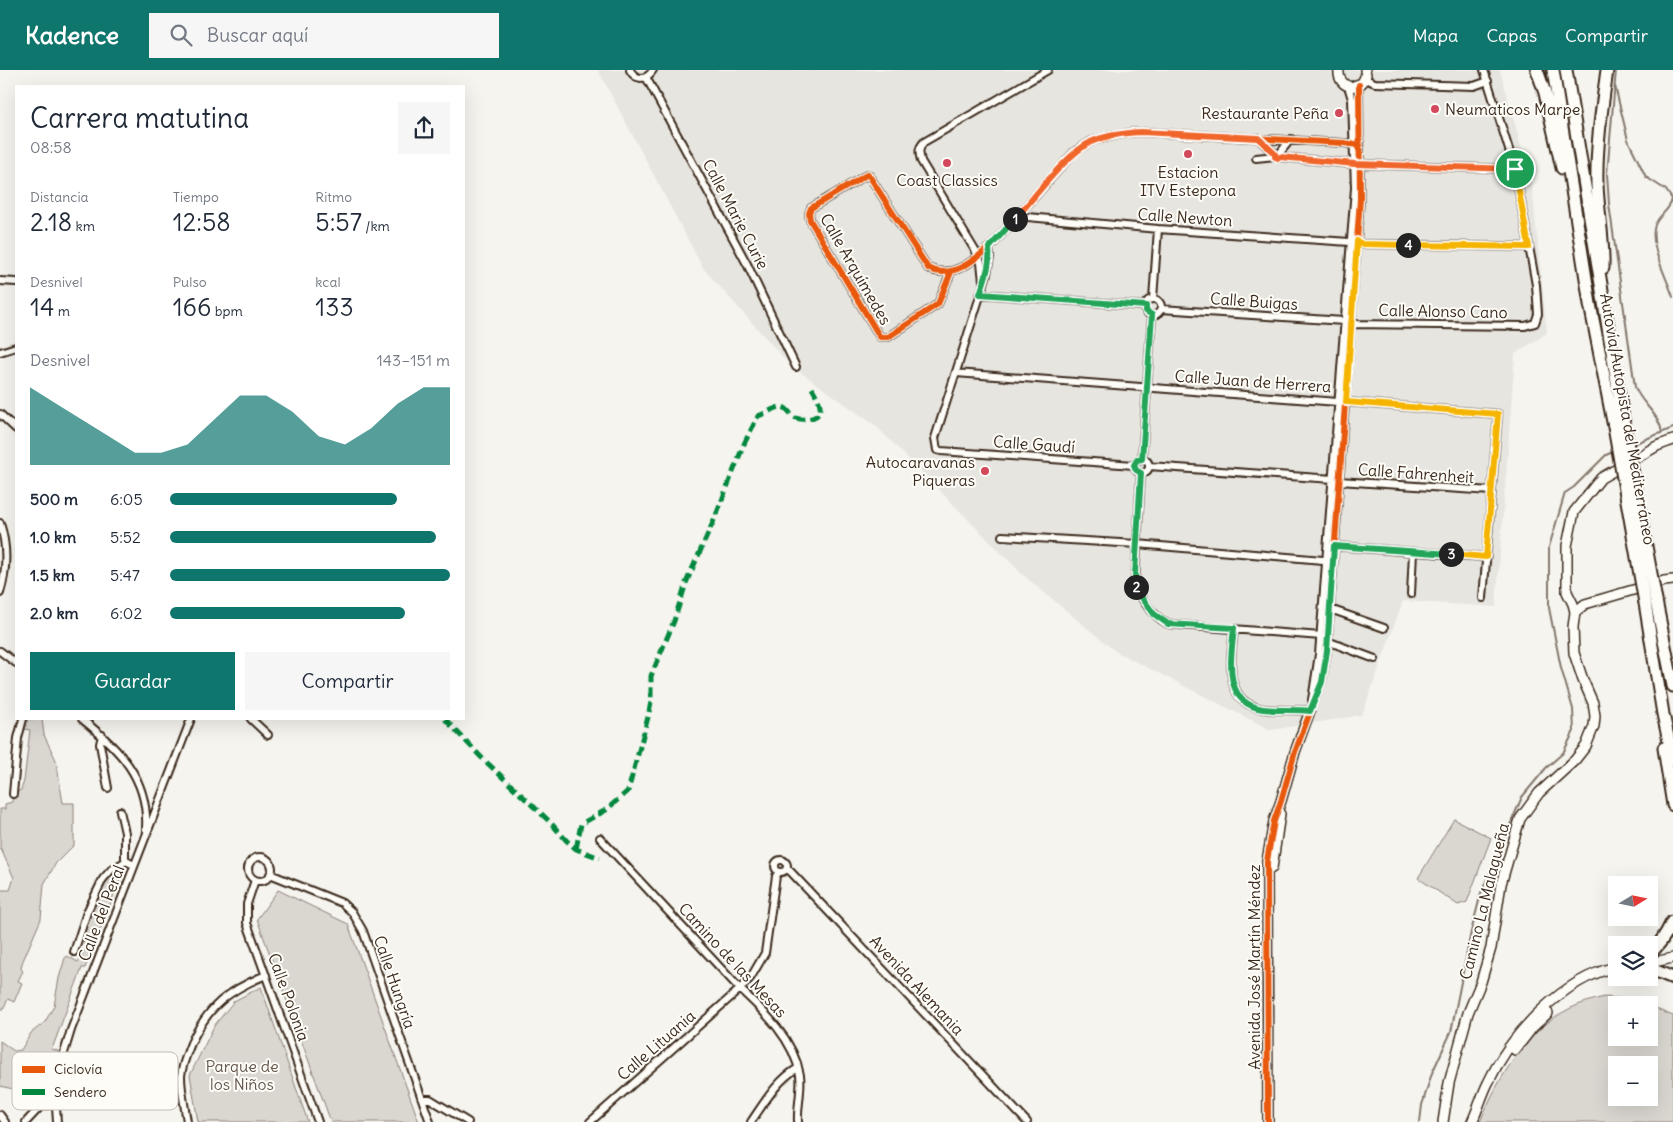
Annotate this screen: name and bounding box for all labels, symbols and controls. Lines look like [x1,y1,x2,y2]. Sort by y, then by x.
search box [149,13,499,58]
text: Kadence [25,20,119,50]
icon: search [167,21,195,49]
text: Buscar aquí [207,23,308,47]
text: Mapa [1413,24,1458,47]
text: Capas [1486,24,1537,47]
text: Compartir [1565,24,1648,47]
place label: Neumaticos Marpe [1445,99,1580,119]
text: Carrera matutina [30,100,249,136]
button: share [398,102,450,154]
place label: Restaurante Peña [1201,103,1329,123]
marker: Neumaticos Marpe [1429,103,1441,115]
marker: Restaurante Peña [1333,107,1345,119]
text: 08:58 [30,137,72,157]
marker: Estacion ITV Estepona [1182,148,1194,160]
pin [1494,148,1536,190]
street label: Calle Marie Curie [699,155,773,273]
icon: arrive [1501,155,1529,183]
marker: Coast Classics [941,157,953,169]
place label: Estacion ITV Estepona [1140,162,1236,200]
place label: Coast Classics [896,170,998,190]
text: Distancia [30,188,89,206]
text: Tiempo [173,188,219,206]
text: Ritmo [315,188,352,206]
street label: Calle Newton [1137,204,1233,230]
text: 2.18 [30,206,72,238]
text: 12:58 [173,206,231,238]
text: 5:57 [315,206,362,238]
pin: 1 [1002,206,1028,232]
street label: Calle Arquímedes [816,210,896,328]
text: 1 [1013,210,1018,228]
text: km [72,217,95,235]
text: /km [362,217,390,235]
pin: 4 [1396,232,1420,258]
text: 4 [1404,236,1413,254]
text: Desnivel [30,273,83,291]
text: Pulso [173,273,207,291]
text: kcal [315,273,341,291]
street label: Calle Buigas [1209,288,1299,314]
text: 14 [30,291,54,323]
text: 166 [173,291,211,323]
text: 133 [315,291,354,323]
street label: Autovía/Autopista del Mediterráneo [1596,292,1660,546]
street label: Calle Alonso Cano [1378,300,1508,322]
text: m [54,302,70,320]
text: bpm [211,302,243,320]
text: Desnivel [30,350,90,370]
text: 143–151 m [376,350,450,370]
street label: Calle Juan de Herrera [1174,366,1332,396]
street label: Calle Gaudí [992,431,1076,457]
place label: Autocaravanas Piqueras [866,452,975,490]
street label: Calle Fahrenheit [1357,459,1475,487]
marker: Autocaravanas Piqueras [979,465,991,477]
text: 500 m [30,489,78,509]
text: 6:05 [110,489,143,509]
text: 1.0 km [30,527,76,547]
text: 5:52 [110,527,141,547]
pin: 3 [1438,542,1464,566]
text: 3 [1448,545,1455,563]
text: 1.5 km [30,565,75,585]
text: 5:47 [110,565,140,585]
pin: 2 [1124,574,1148,600]
text: 2 [1133,578,1140,596]
text: 2.0 km [30,603,79,623]
text: 6:02 [110,603,142,623]
button: Guardar [30,652,235,710]
button: Compartir [245,652,450,710]
street label: Camino La Malagueña [1455,821,1513,981]
street label: Calle del Peral [74,862,128,964]
street label: Avenida José Martín Méndez [1244,864,1264,1070]
north arrow [1608,876,1658,926]
map controls [1608,876,1658,1106]
street label: Camino de las Mesas [675,898,791,1022]
street label: Avenida Alemania [866,931,968,1039]
street label: Calle Hungría [370,933,420,1031]
button: layers [1608,936,1658,986]
street label: Calle Polonia [264,950,314,1044]
button: + [1608,996,1658,1046]
street label: Calle Lituania [613,1006,699,1084]
legend [12,1052,178,1110]
park label: Parque de los Niños [205,1056,279,1094]
button: − [1608,1056,1658,1106]
text: Ciclovía [54,1060,102,1078]
text: Sendero [54,1083,107,1101]

